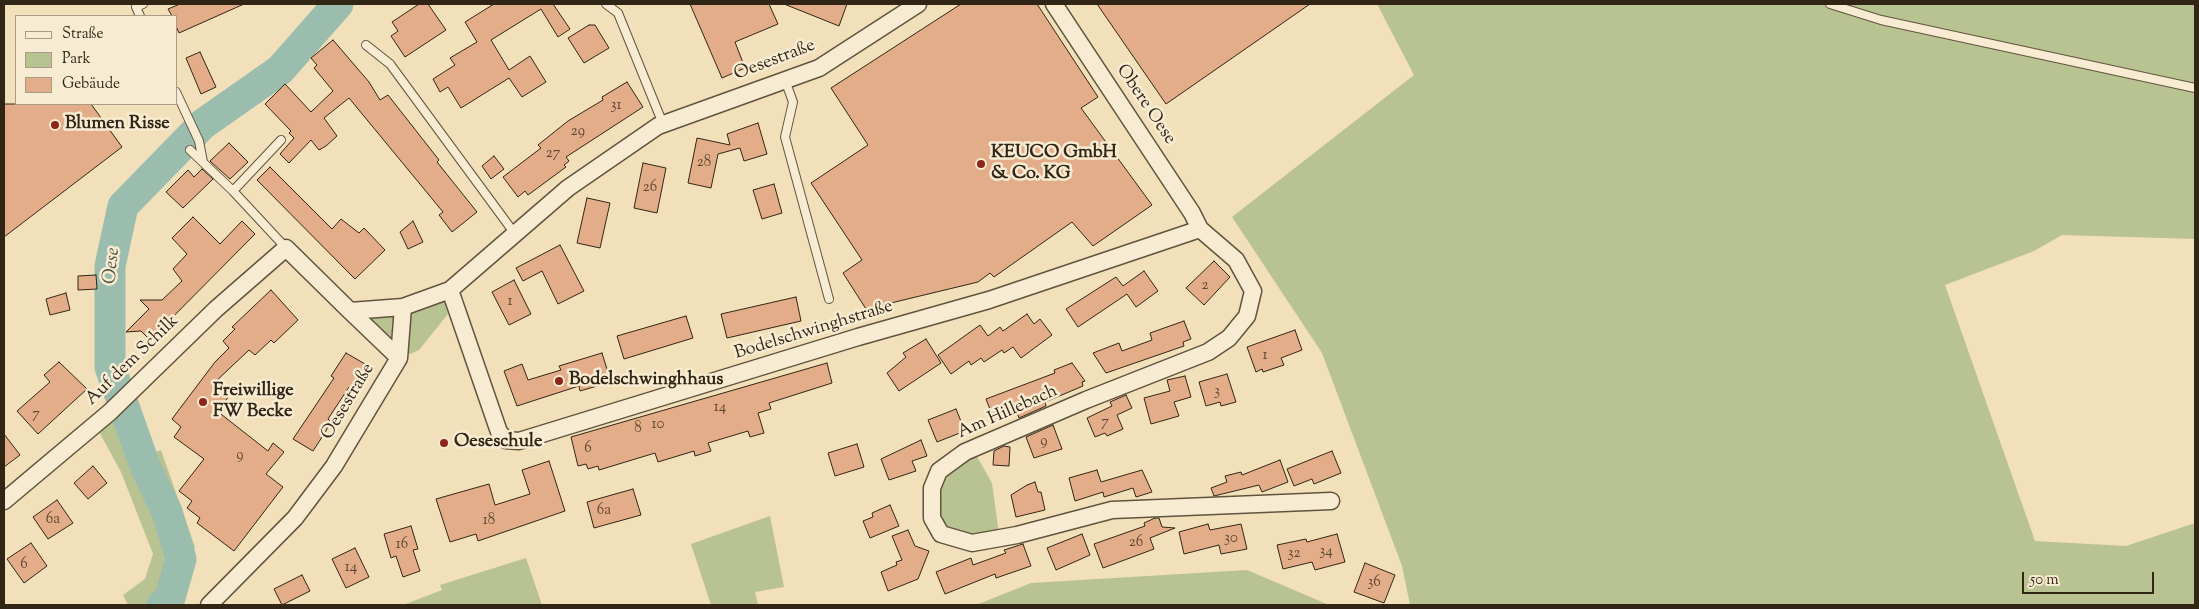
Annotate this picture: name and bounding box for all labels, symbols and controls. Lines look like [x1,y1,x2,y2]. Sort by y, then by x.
legend [15,15,178,105]
text: Straße [62,24,104,45]
street label: Oesestraße [731,36,819,86]
text: Park [62,49,91,70]
street label: Obere Oese [1110,61,1180,149]
text: Gebäude [62,74,120,95]
house number: 31 [610,97,622,115]
place label: Blumen Risse [65,114,170,136]
marker: Blumen Risse [49,119,61,131]
house number: 29 [571,123,585,141]
place label: KEUCO GmbH & Co. KG [991,143,1117,186]
house number: 27 [546,145,560,163]
house number: 28 [697,154,711,172]
marker: KEUCO GmbH & Co. KG [975,158,987,170]
house number: 26 [643,179,657,197]
water label: Oese [100,247,126,285]
house number: 2 [1201,277,1209,295]
house number: 1 [507,293,513,311]
street label: Bodelschwinghstraße [732,297,896,365]
street label: Auf dem Schilk [82,311,184,411]
house number: 1 [1262,347,1268,365]
street label: Oesestraße [318,360,380,444]
place label: Bodelschwinghhaus [569,370,723,392]
marker: Bodelschwinghhaus [553,375,565,387]
place label: Freiwillige FW Becke [213,381,294,424]
street label: Am Hillebach [955,381,1061,445]
house number: 3 [1214,383,1220,401]
marker: Freiwillige FW Becke [197,396,209,408]
house number: 14 [714,399,726,417]
house number: 7 [32,406,40,424]
house number: 7 [1101,414,1109,432]
house number: 10 [652,416,664,434]
house number: 8 [634,420,642,438]
place label: Oeseschule [454,432,542,454]
house number: 9 [1040,433,1048,451]
marker: Oeseschule [438,437,450,449]
house number: 6 [584,440,592,458]
house number: 9 [236,447,244,465]
house number: 6a [597,502,611,520]
house number: 6a [46,511,60,529]
house number: 18 [483,512,495,530]
house number: 30 [1224,530,1238,548]
house number: 26 [1129,534,1143,552]
house number: 16 [396,536,408,554]
house number: 34 [1319,543,1333,561]
house number: 32 [1287,545,1301,563]
house number: 6 [20,556,28,574]
house number: 14 [345,559,357,577]
scale bar [2024,562,2156,594]
text: 50 m [2030,570,2059,591]
house number: 36 [1367,574,1381,592]

